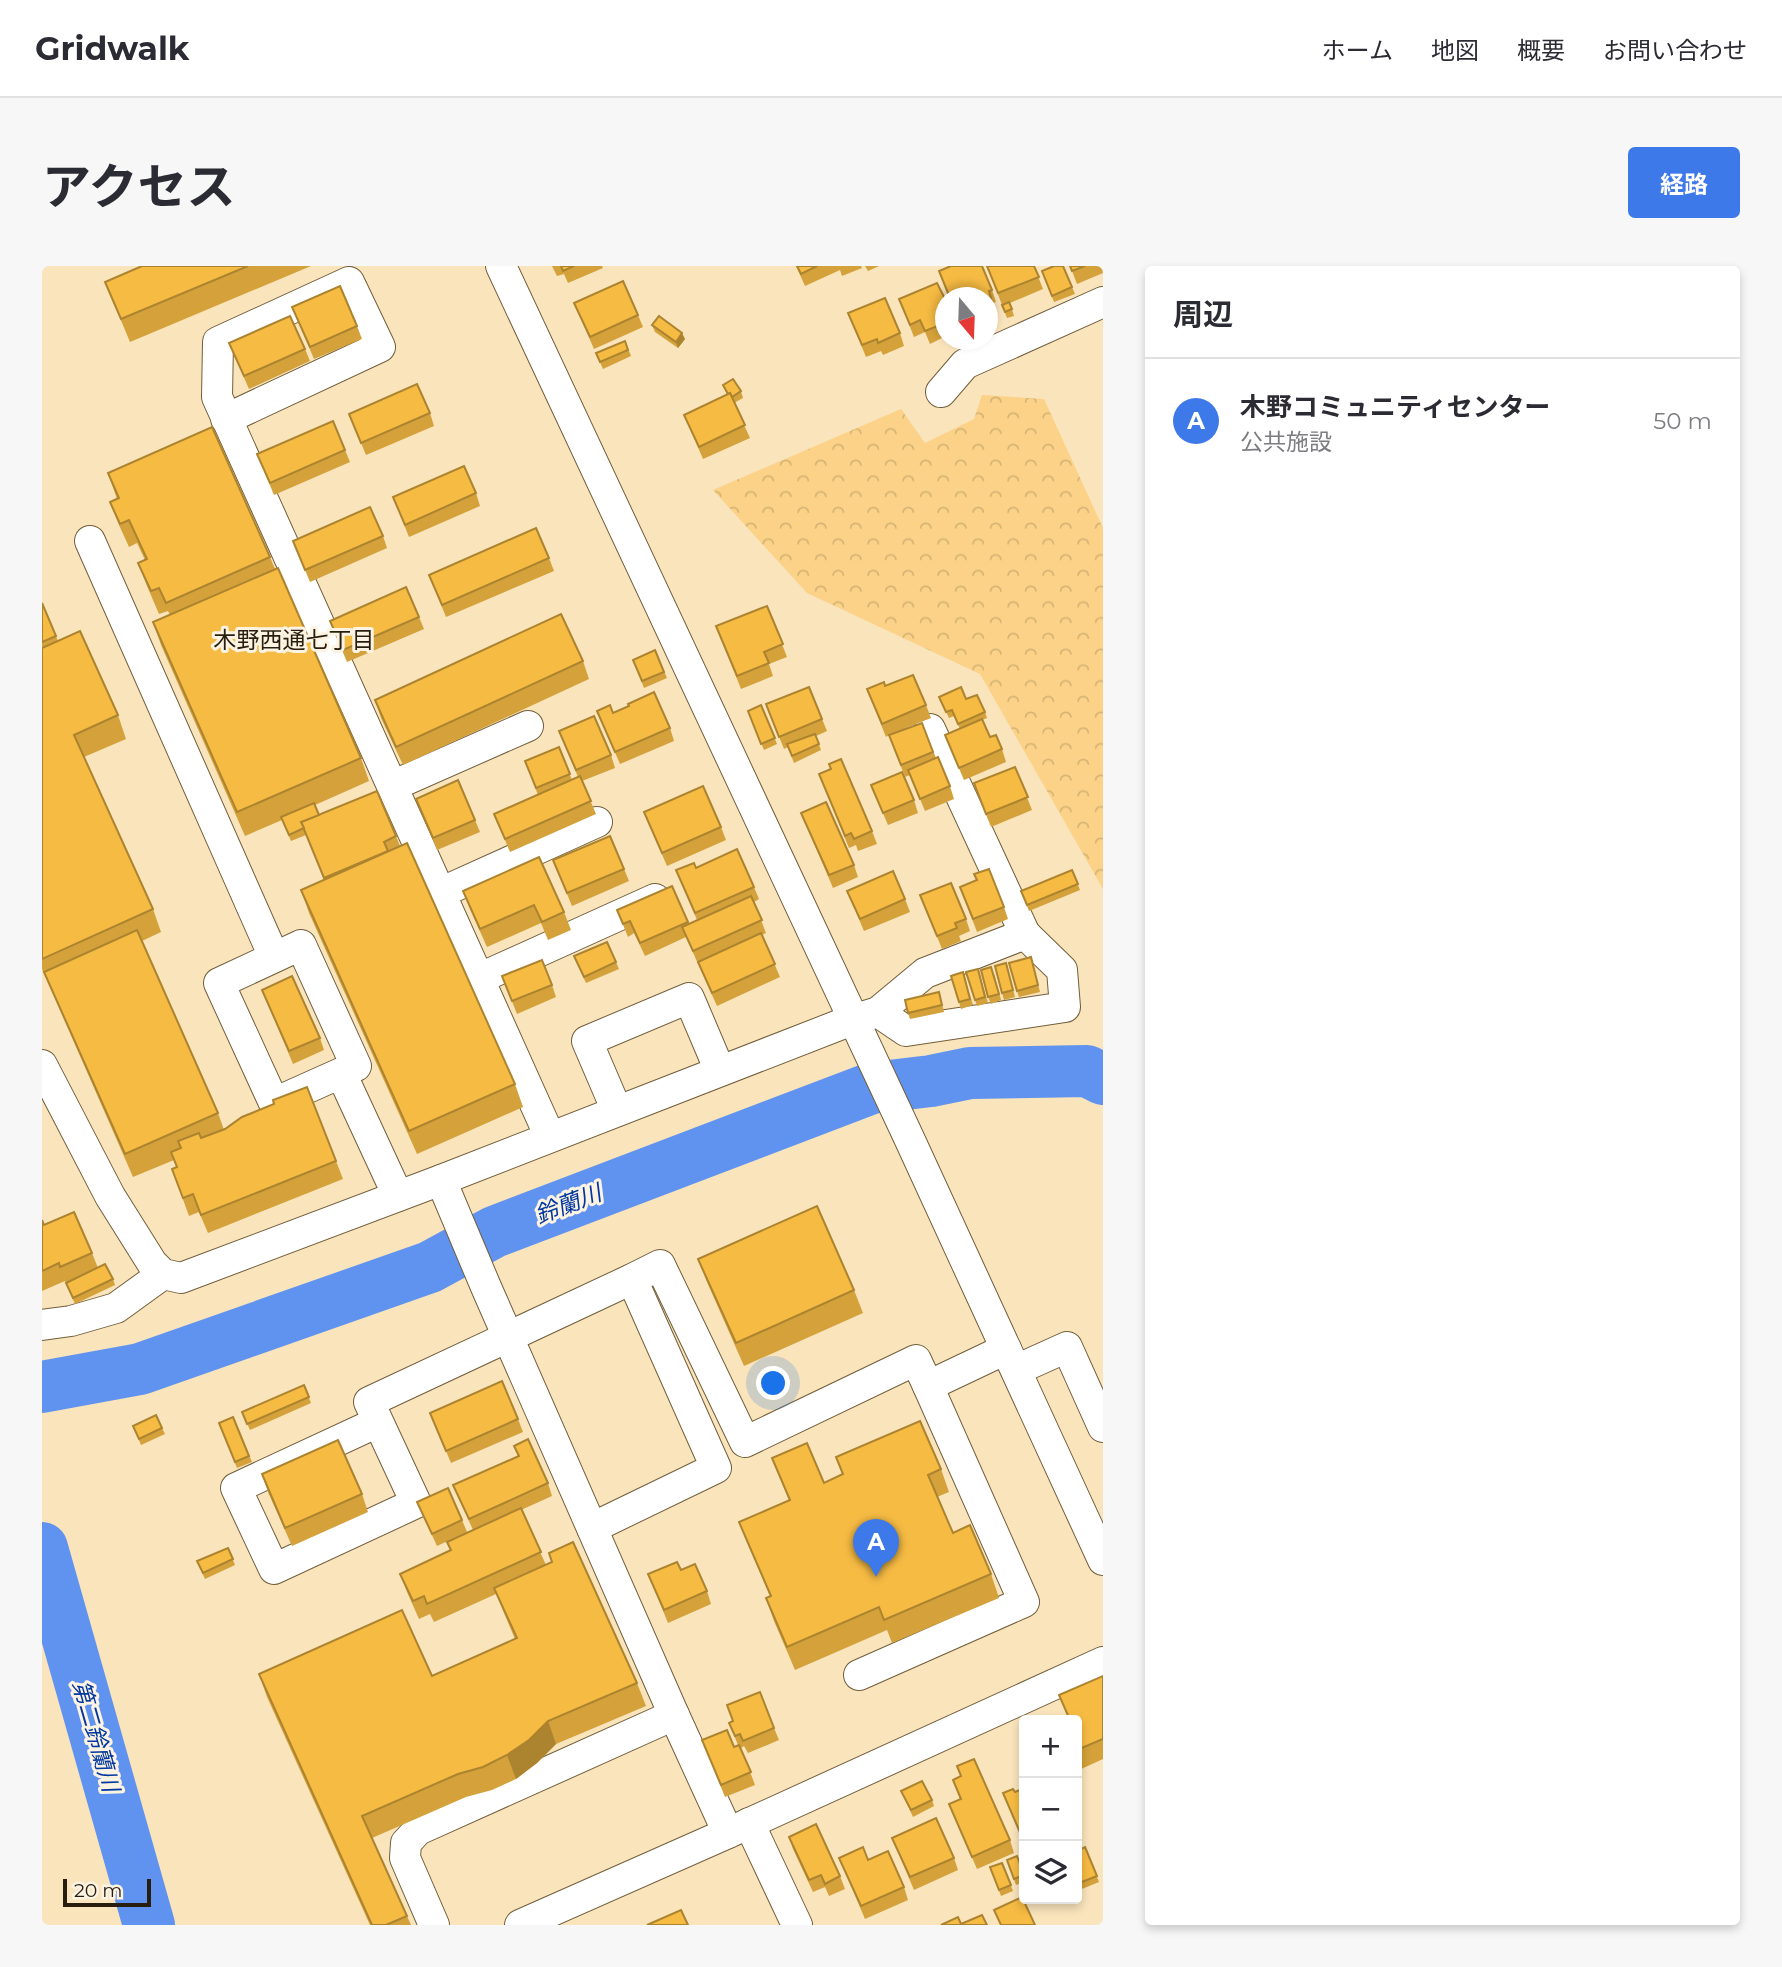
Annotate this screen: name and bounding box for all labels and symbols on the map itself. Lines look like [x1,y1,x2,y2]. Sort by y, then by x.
north arrow [935,287,998,350]
district label: 木野西通七丁目 [214,626,375,654]
water label: 鈴蘭川 [531,1177,608,1229]
your location [756,1366,790,1400]
pin: A [853,1519,899,1577]
water label: 第二鈴蘭川 [67,1677,126,1798]
scale bar [63,1876,150,1908]

